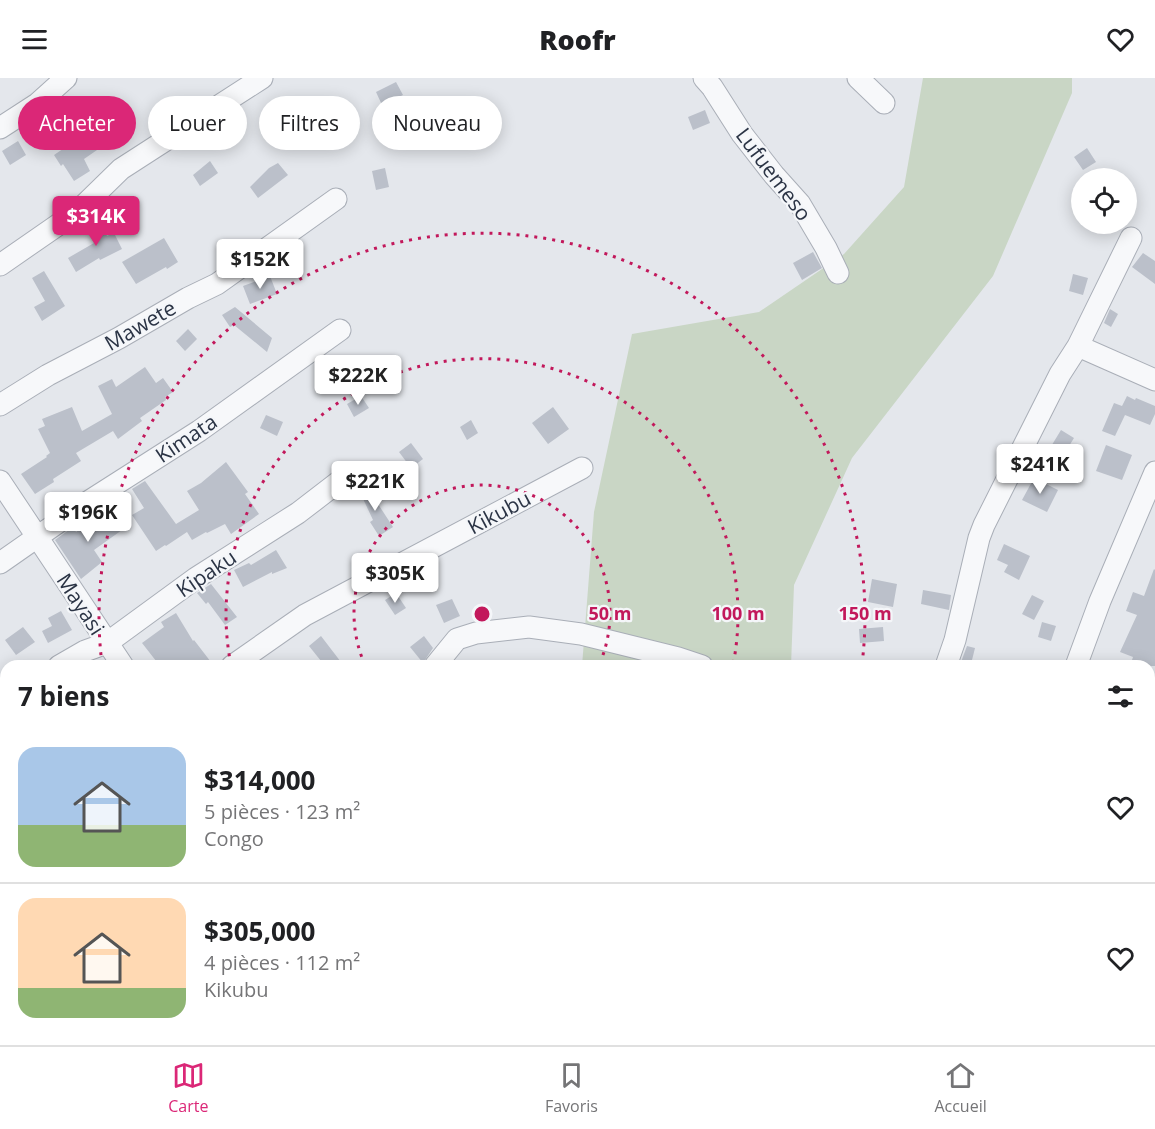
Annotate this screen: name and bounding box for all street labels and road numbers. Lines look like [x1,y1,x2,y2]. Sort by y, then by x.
street label: Lufuemeso [730,122,818,226]
street label: Mawete [99,293,181,357]
street label: Kimata [150,407,222,469]
street label: Kikubu [462,484,536,540]
street label: Kipaku [171,543,241,603]
street label: Mayasi [51,568,111,640]

